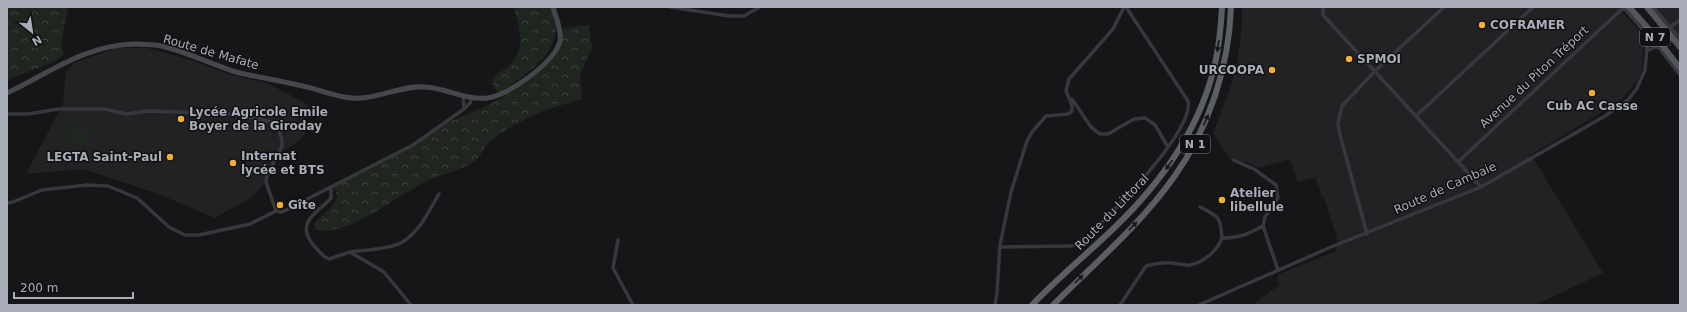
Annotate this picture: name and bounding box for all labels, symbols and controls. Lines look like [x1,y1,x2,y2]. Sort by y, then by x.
north arrow [12,12,52,52]
place label: COFRAMER [1490,18,1565,32]
marker: COFRAMER [1477,20,1487,30]
street label: Avenue du Piton Tréport [1477,23,1591,131]
road number: N 7 [1640,28,1670,46]
text: N [30,32,44,48]
street label: Route de Mafate [162,32,260,72]
one-way arrow [1215,40,1221,52]
place label: SPMOI [1357,52,1401,66]
marker: SPMOI [1344,54,1354,64]
place label: URCOOPA [1199,63,1265,77]
marker: URCOOPA [1267,65,1277,75]
marker: Cub AC Casse [1587,88,1597,98]
place label: Cub AC Casse [1546,99,1638,113]
place label: Lycée Agricole Emile Boyer de la Giroday [189,105,328,133]
marker: Lycée Agricole Emile Boyer de la Giroday [176,114,186,124]
one-way arrow [1203,114,1209,125]
road number: N 1 [1180,135,1210,153]
place label: Internat lycée et BTS [241,149,325,177]
place label: LEGTA Saint-Paul [46,150,162,164]
marker: LEGTA Saint-Paul [165,152,175,162]
marker: Internat lycée et BTS [228,158,238,168]
street label: Route de Cambaie [1392,159,1498,217]
one-way arrow [1165,160,1173,170]
street label: Route du Littoral [1072,171,1152,253]
place label: Atelier libellule [1230,186,1284,214]
marker: Atelier libellule [1217,195,1227,205]
place label: Gîte [288,198,316,212]
marker: Gîte [275,200,285,210]
one-way arrow [1128,221,1137,231]
scale bar [14,274,133,300]
one-way arrow [1074,274,1084,284]
text: 200 m [20,281,58,295]

